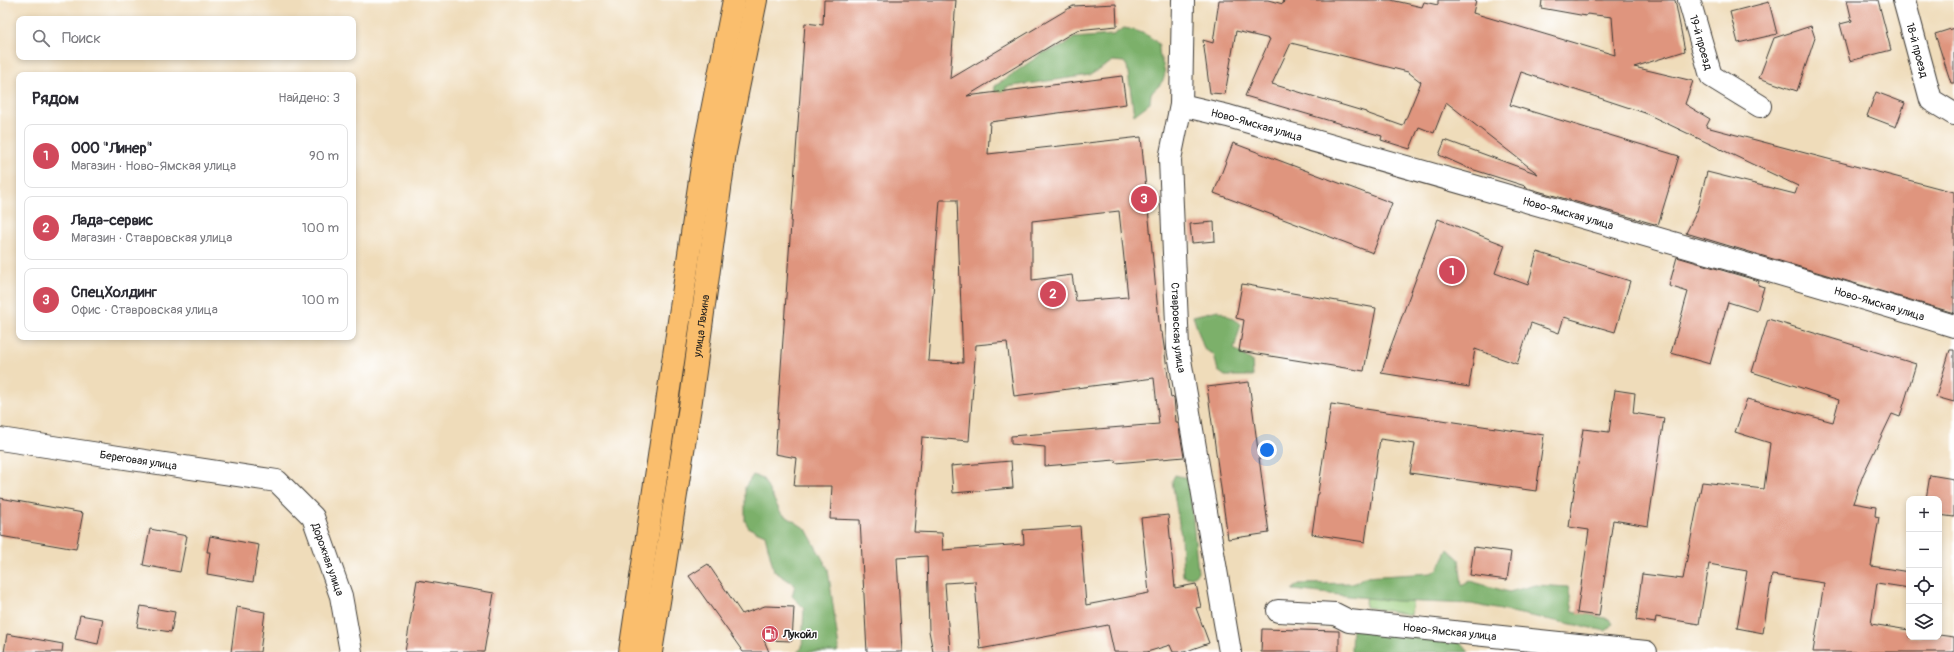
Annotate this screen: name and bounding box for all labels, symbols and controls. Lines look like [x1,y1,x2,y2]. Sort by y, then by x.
street label: 19-й проезд [1687,13,1715,72]
search box [16,16,356,60]
street label: 18-й проезд [1903,21,1931,80]
icon: search [30,27,52,49]
text: Поиск [62,29,101,48]
text: Рядом [32,88,79,109]
text: Найдено: 3 [278,90,340,106]
street label: Ново-Ямская улица [1210,106,1303,144]
text: ООО "Линер" [71,139,153,158]
text: 1 [43,148,49,164]
text: 90 m [309,148,339,164]
text: Магазин · Ново-Ямская улица [71,158,236,174]
pin: 3 [1131,184,1157,214]
street label: Ново-Ямская улица [1521,194,1615,233]
text: Лада-сервис [71,211,153,230]
text: 2 [42,220,50,236]
text: 100 m [302,220,339,236]
text: Магазин · Ставровская улица [71,230,232,246]
pin: 1 [1439,256,1465,286]
pin: 2 [1040,279,1066,309]
street label: Ставровская улица [1168,282,1188,374]
text: СпецХолдинг [71,283,157,302]
street label: Ново-Ямская улица [1832,284,1926,324]
text: 3 [42,292,50,308]
text: 100 m [302,292,339,308]
street label: улица Лакина [691,294,712,359]
text: Офис · Ставровская улица [71,302,218,318]
your location [1257,440,1277,460]
street label: Береговая улица [99,448,178,473]
map controls [1906,496,1942,640]
button: + [1906,496,1942,532]
street label: Дорожная улица [308,520,346,598]
button: − [1906,532,1942,568]
button: locate [1906,568,1942,604]
button: layers [1906,604,1942,640]
street label: Ново-Ямская улица [1402,621,1497,643]
fuel station icon: Лукойл [760,624,780,644]
place label: Лукойл [782,628,817,641]

